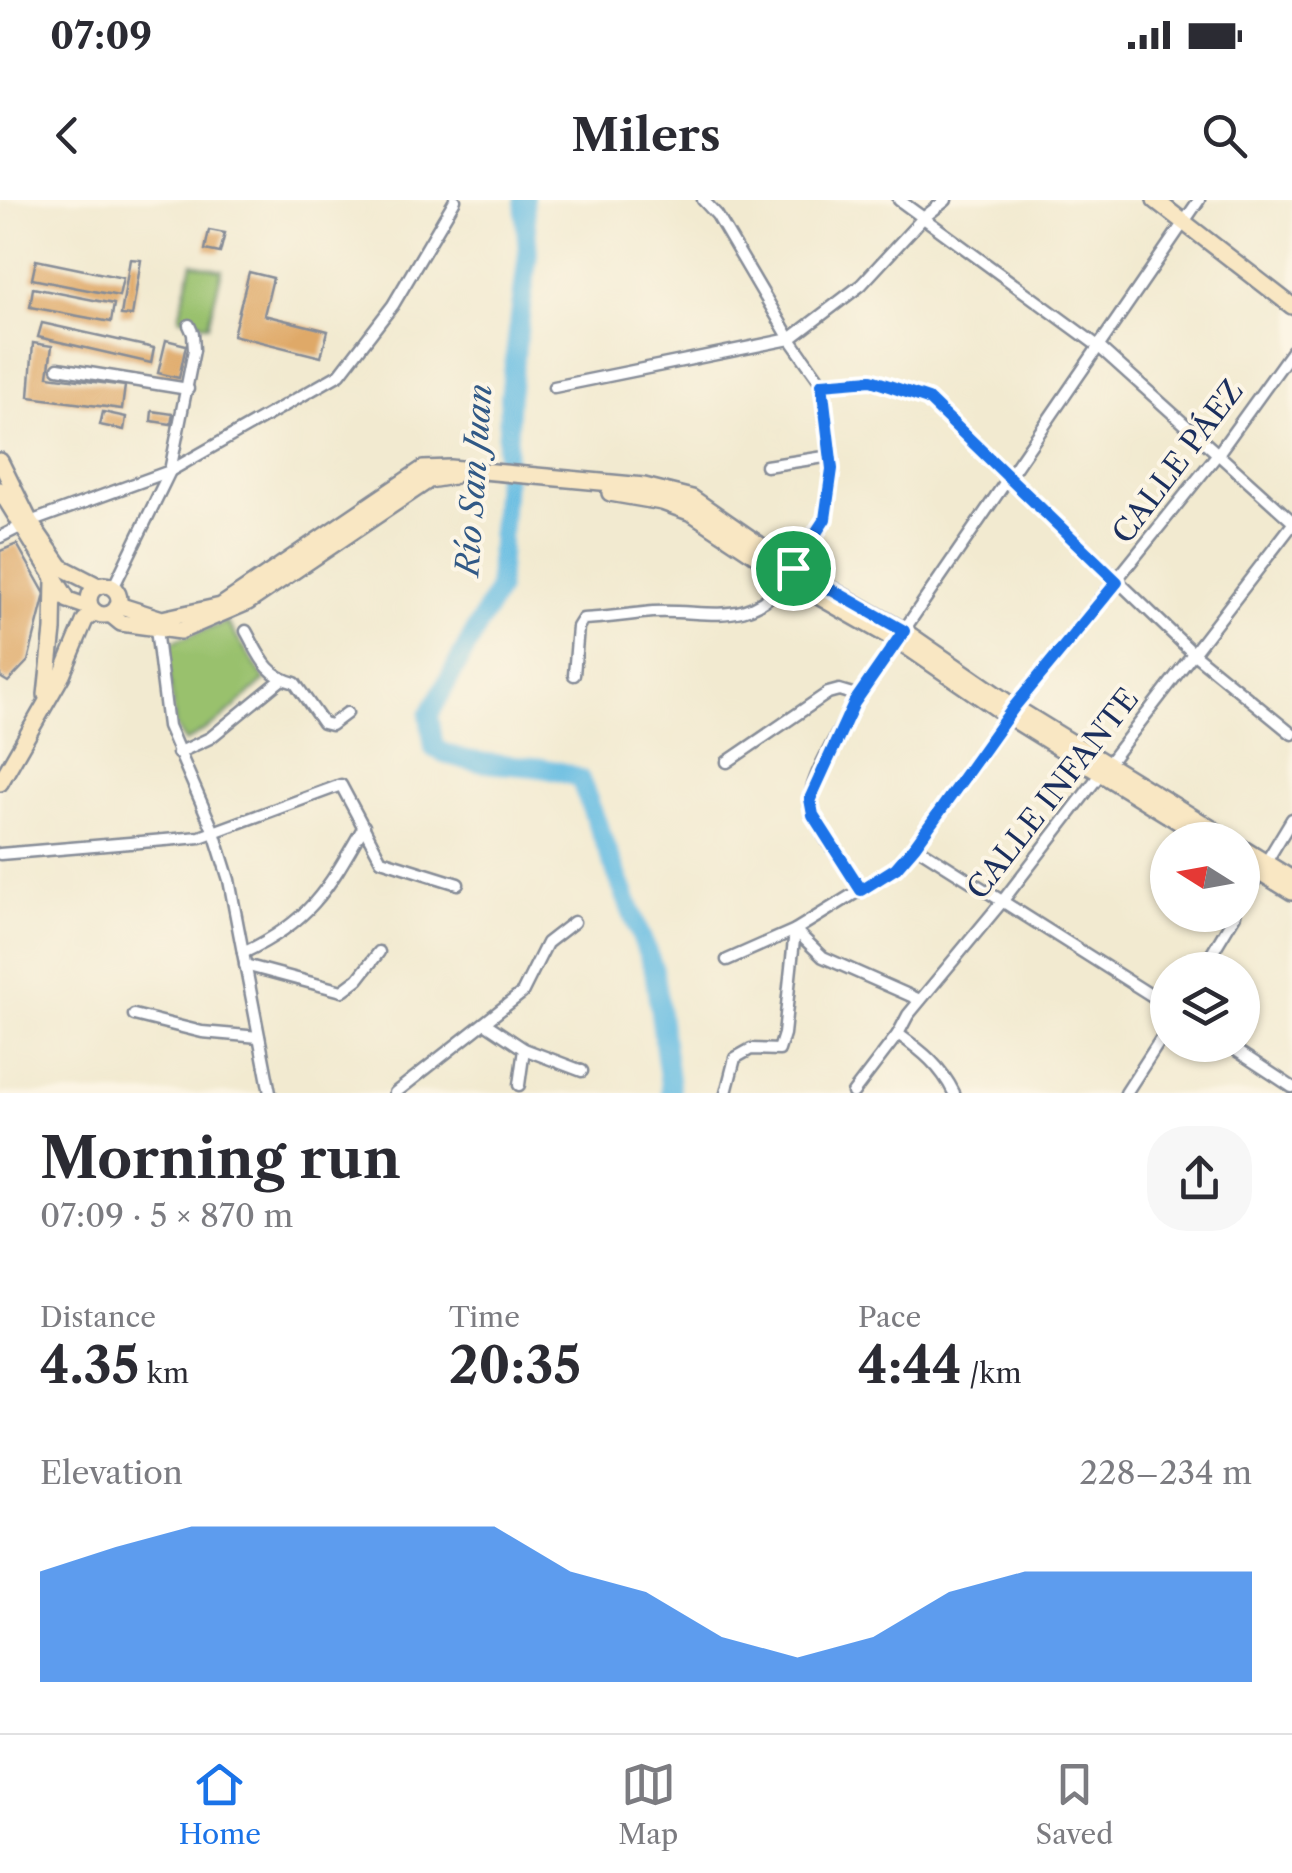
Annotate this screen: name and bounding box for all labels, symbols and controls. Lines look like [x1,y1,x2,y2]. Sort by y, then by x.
text: 07:09 [50,12,152,59]
text: Milers [571,107,721,163]
icon: back [40,108,95,163]
icon: search [1197,108,1252,163]
street label: CALLE PÁEZ [1104,373,1251,551]
water label: Río San Juan [447,383,500,580]
pin [751,526,836,611]
icon: arrive [766,541,821,596]
street label: CALLE INFANTE [959,681,1146,906]
north arrow [1150,822,1260,932]
map controls [1150,822,1260,1062]
button: layers [1150,952,1260,1062]
text: Morning run [40,1125,401,1192]
button: share [1147,1126,1252,1231]
text: 07:09 · 5 × 870 m [40,1196,293,1235]
text: Distance [40,1300,156,1334]
text: Time [449,1300,520,1334]
text: Pace [858,1300,921,1334]
text: 4.35 [40,1334,139,1396]
text: 20:35 [449,1334,581,1396]
text: 4:44 [858,1334,962,1396]
text: km [139,1356,189,1390]
text: /km [962,1356,1022,1390]
text: Elevation [40,1453,183,1492]
text: 228–234 m [1080,1453,1252,1492]
tab: Home [179,1757,261,1851]
tab: Map [618,1757,678,1851]
tab: Saved [1036,1757,1113,1851]

